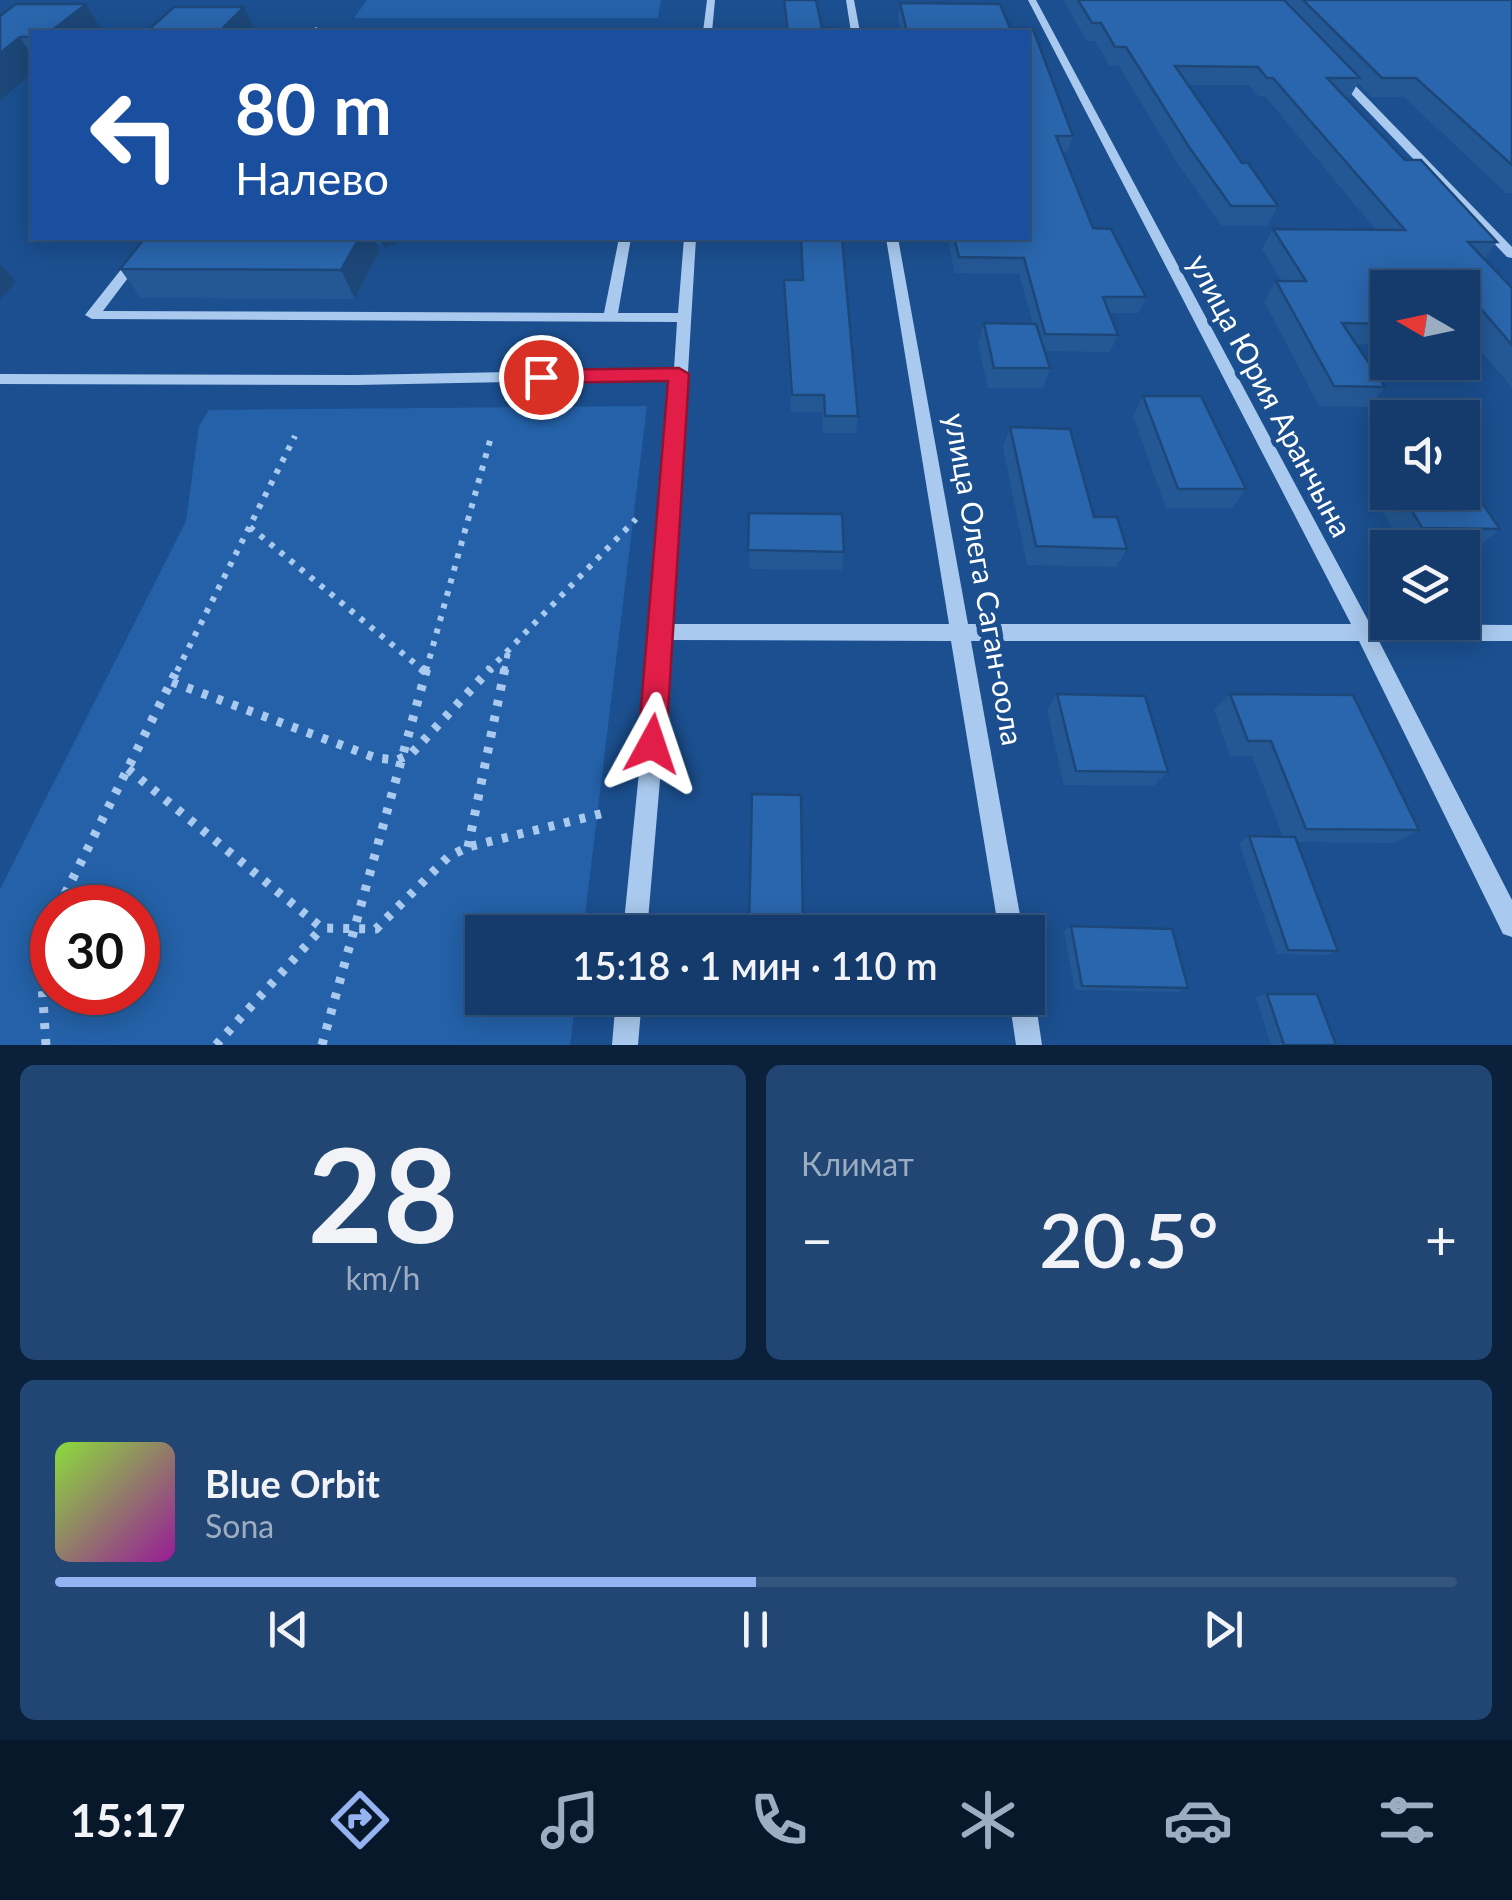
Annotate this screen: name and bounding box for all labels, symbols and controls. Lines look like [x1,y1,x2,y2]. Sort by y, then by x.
text: 80 m [235,66,392,150]
icon: left [70,70,200,200]
text: Налево [235,151,389,205]
street label: улица Юрия Аранчына [1181,248,1361,542]
north arrow [1370,270,1480,380]
map controls [1370,270,1480,640]
pin [499,335,584,420]
icon: arrive [514,350,569,405]
button: sound [1370,400,1480,510]
street label: улица Олега Саган-оола [938,410,1032,748]
button: layers [1370,530,1480,640]
position arrow [600,692,704,796]
speed limit sign: 30 [30,885,160,1015]
text: 15:18 · 1 мин · 110 m [572,942,938,988]
text: 28 [308,1115,458,1271]
text: Климат [801,1144,914,1183]
text: 20.5° [1039,1194,1219,1284]
text: − [801,1206,833,1272]
text: + [1425,1206,1457,1272]
text: km/h [346,1258,420,1297]
text: Blue Orbit [205,1460,380,1506]
text: Sona [205,1506,274,1545]
icon: previous [261,1602,316,1657]
icon: pause [728,1602,783,1657]
icon: next [1196,1602,1251,1657]
icon: directions [325,1785,395,1855]
icon: music [535,1785,605,1855]
icon: phone [744,1785,814,1855]
icon: climate [953,1785,1023,1855]
icon: car [1163,1785,1233,1855]
icon: filters [1372,1785,1442,1855]
text: 15:17 [70,1793,186,1847]

